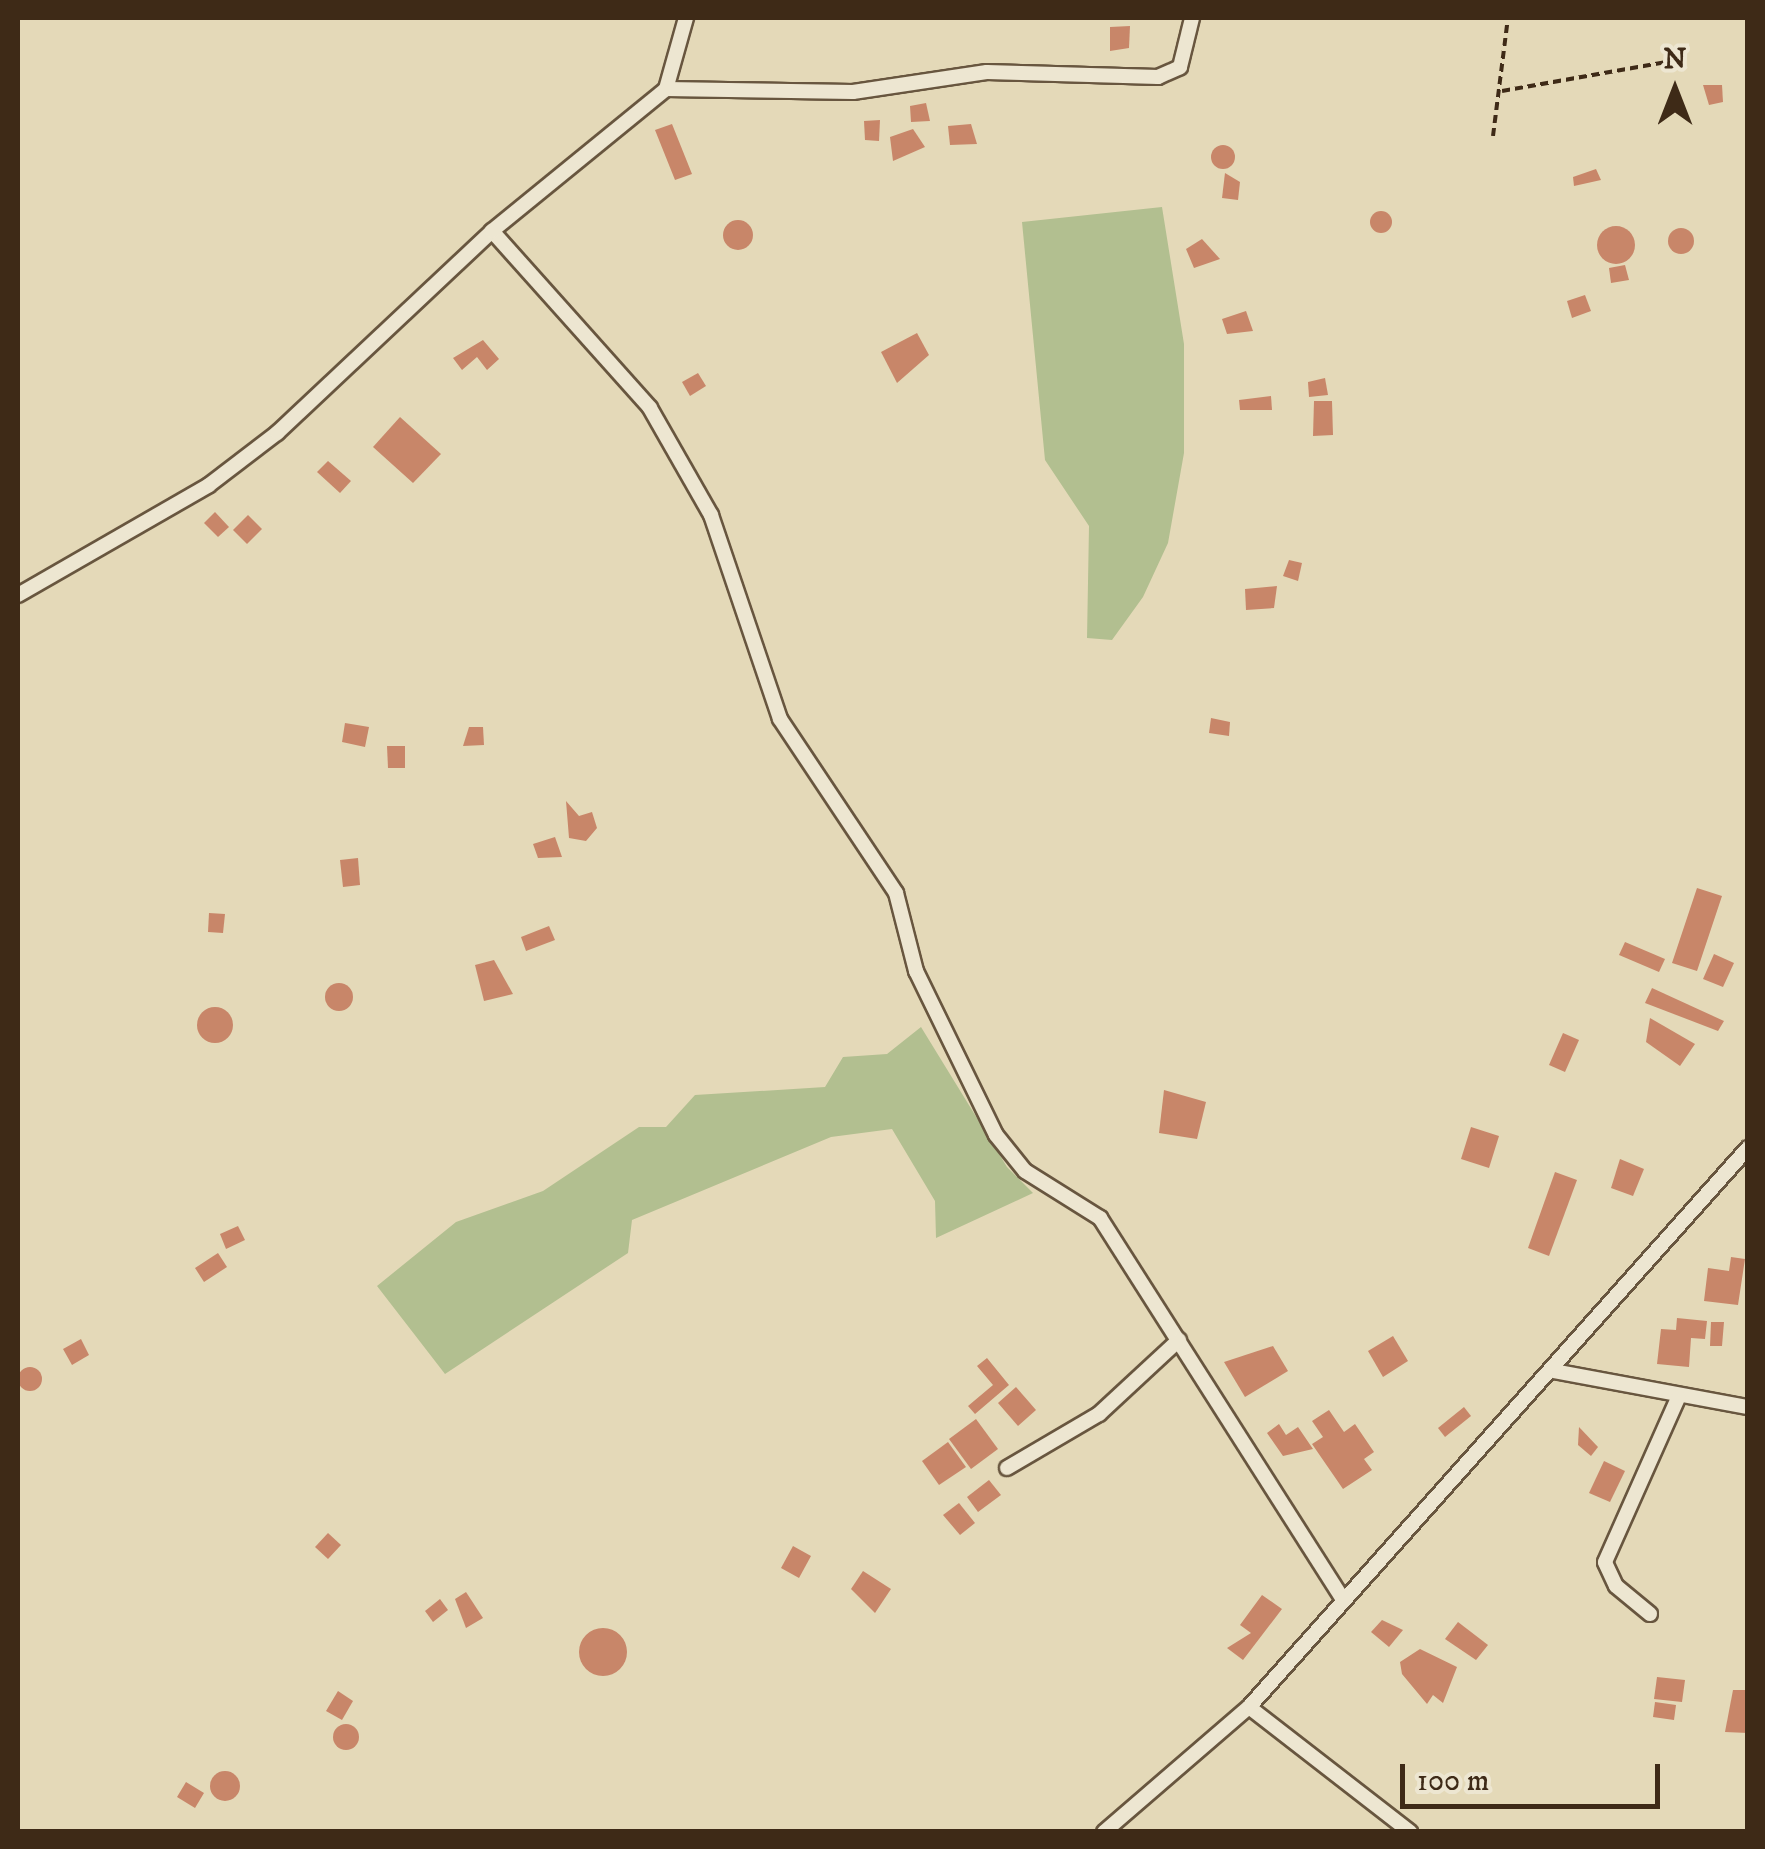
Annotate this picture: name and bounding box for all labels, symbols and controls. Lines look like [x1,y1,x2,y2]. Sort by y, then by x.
north arrow [1625,40,1725,140]
text: N [1664,42,1686,77]
scale bar [1405,1744,1665,1806]
text: 100 m [1417,1763,1489,1800]

